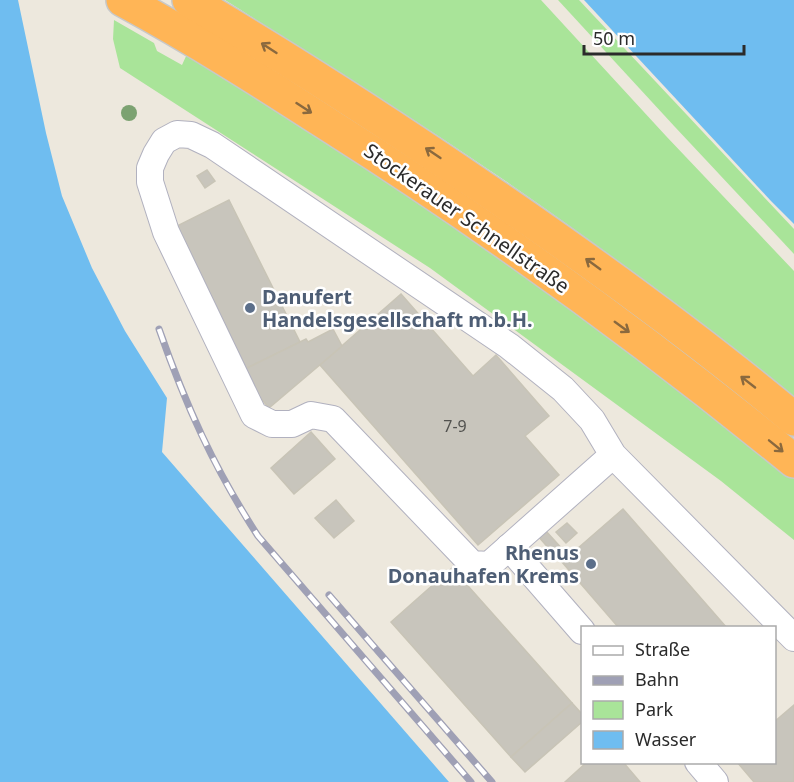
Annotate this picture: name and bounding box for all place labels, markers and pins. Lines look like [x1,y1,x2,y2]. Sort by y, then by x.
place label: Danufert Handelsgesellschaft m.b.H. [262,283,533,333]
marker: Danufert Handelsgesellschaft m.b.H. [243,301,257,315]
place label: Rhenus Donauhafen Krems [388,539,579,589]
marker: Rhenus Donauhafen Krems [584,557,598,571]

